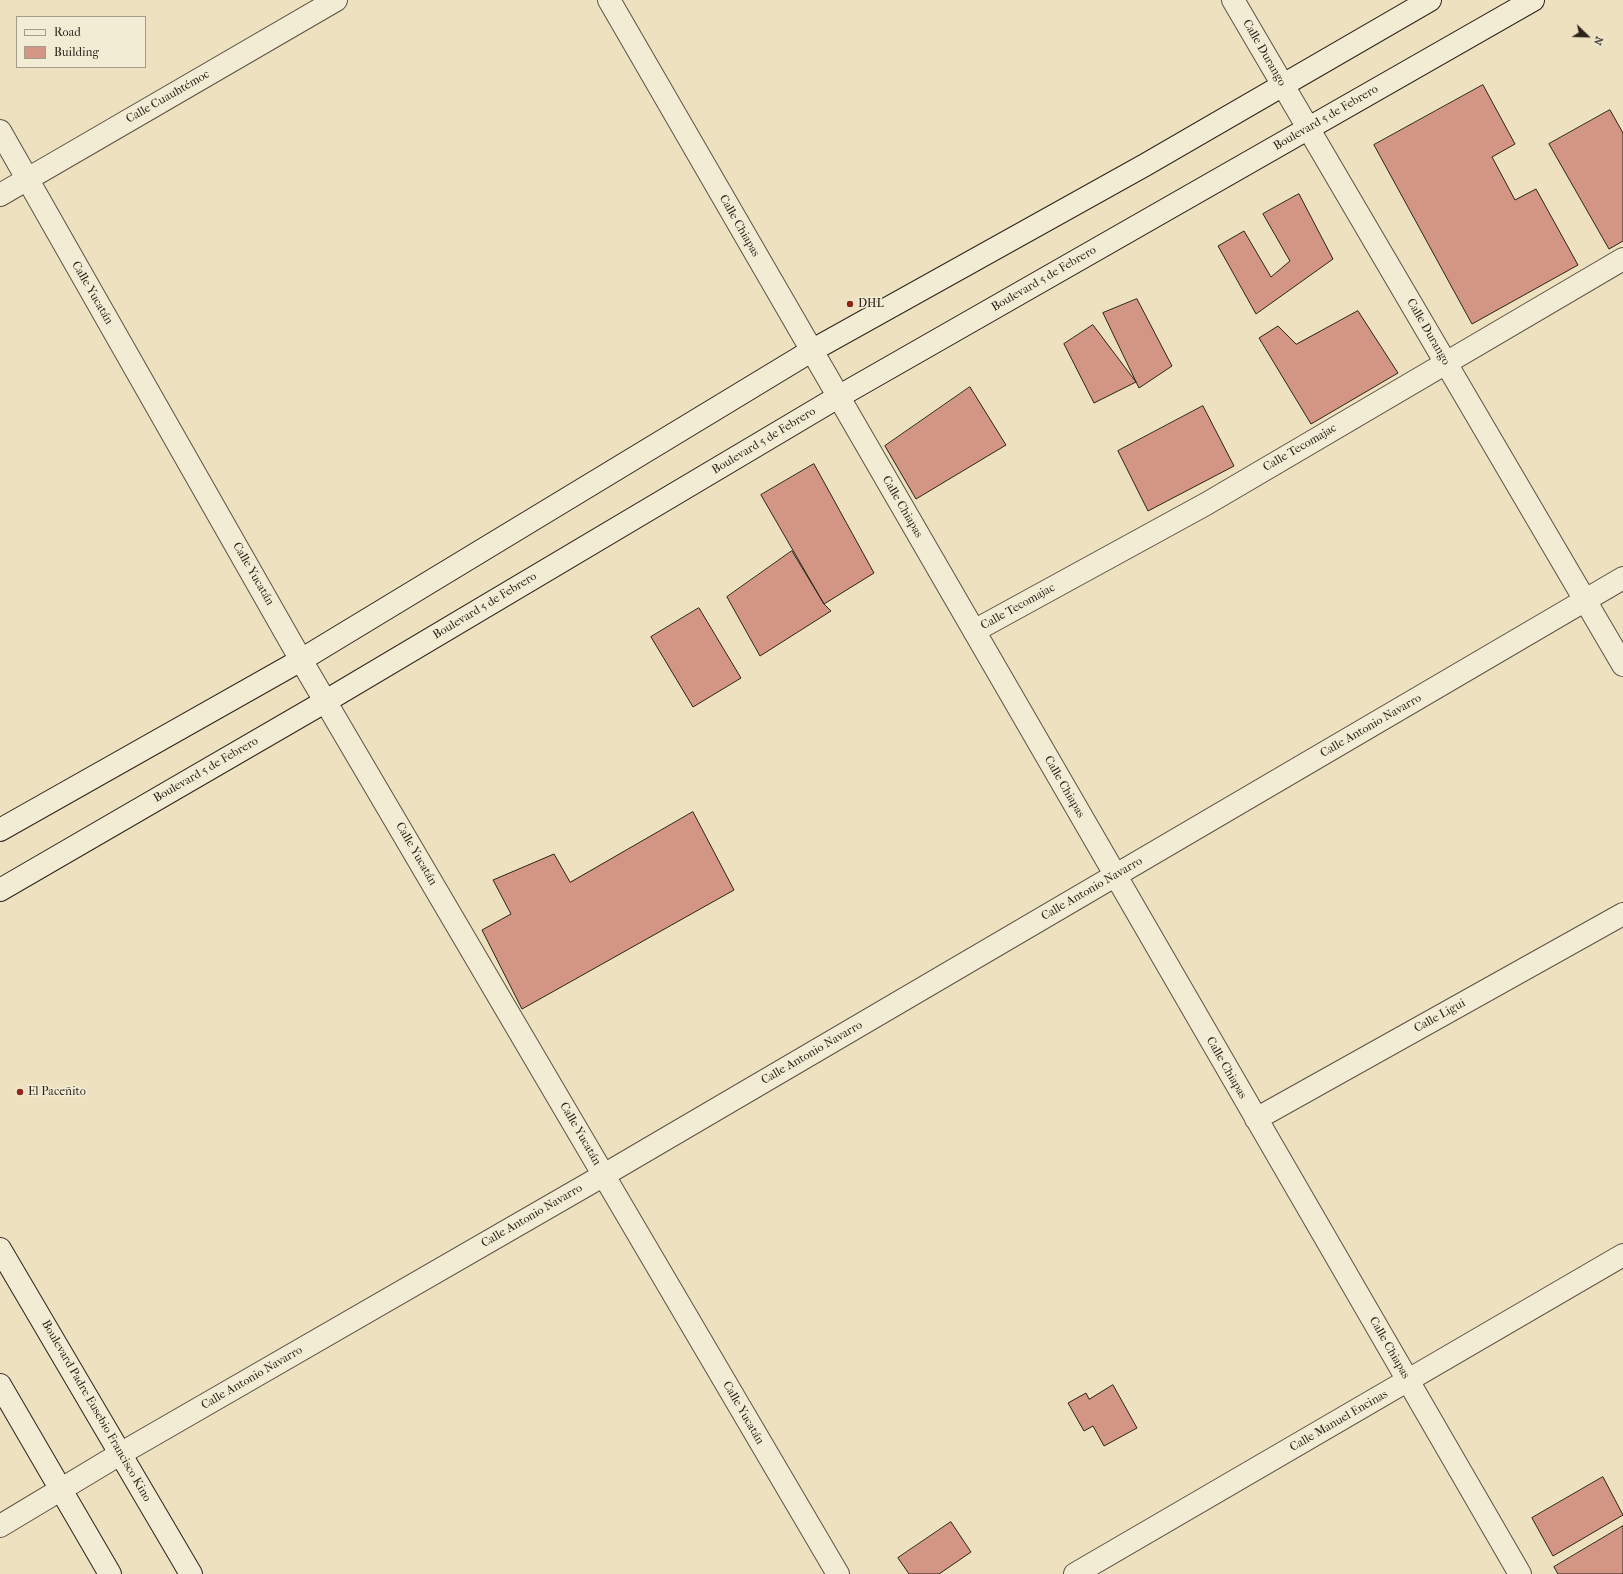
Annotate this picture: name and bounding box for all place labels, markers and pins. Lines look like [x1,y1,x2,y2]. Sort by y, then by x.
place label: DHL [858,297,884,311]
marker: DHL [845,299,855,309]
place label: El Paceñito [28,1085,86,1099]
marker: El Paceñito [15,1087,25,1097]

